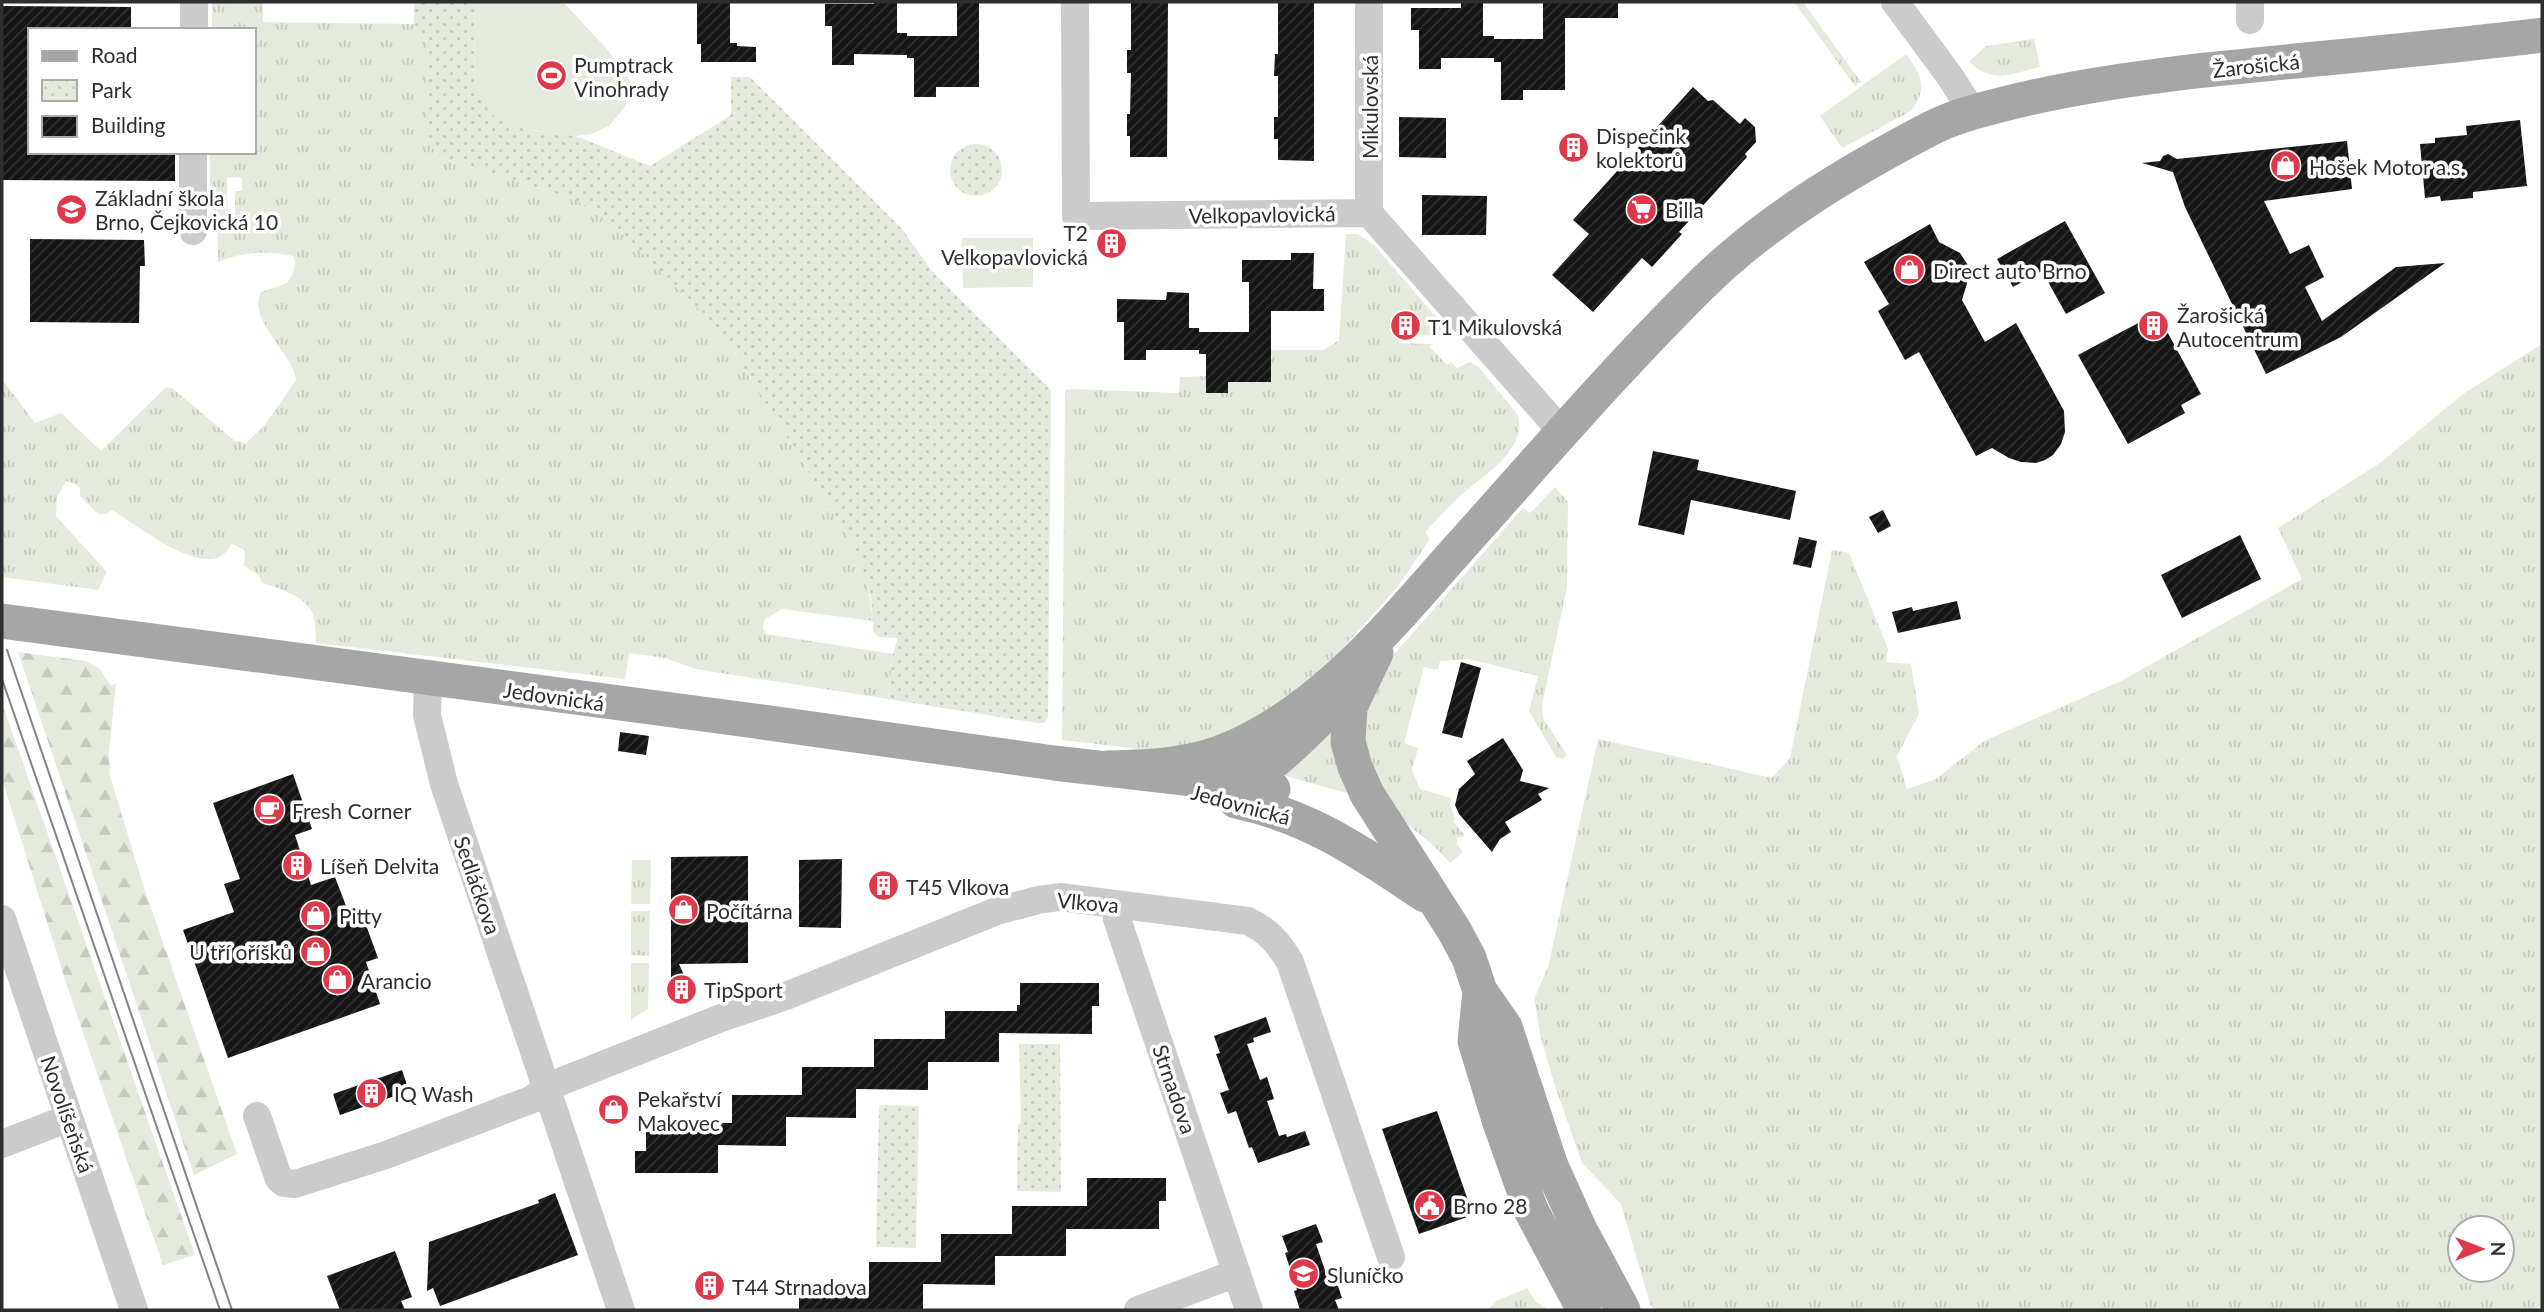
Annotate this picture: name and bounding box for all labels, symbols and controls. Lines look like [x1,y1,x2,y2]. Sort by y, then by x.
legend [28,28,256,154]
text: Road [91,42,138,67]
street label: Žarošická [2211,48,2301,82]
place label: Pumptrack Vinohrady [574,52,674,101]
street label: Mikulovská [1357,55,1382,159]
sports icon: Pumptrack Vinohrady [534,59,568,93]
text: Park [91,77,132,102]
text: Building [91,112,166,137]
place label: Dispečink kolektorů [1596,123,1687,172]
building icon: Dispečink kolektorů [1556,130,1590,164]
shop icon: Hošek Motor a.s. [2269,149,2303,183]
place label: Hošek Motor a.s. [2309,154,2465,179]
place label: Základní škola Brno, Čejkovická 10 [95,185,278,234]
school or university icon: Základní škola Brno, Čejkovická 10 [55,192,89,226]
supermarket icon: Billa [1625,192,1659,226]
place label: Billa [1665,197,1704,222]
street label: Velkopavlovická [1188,200,1336,228]
place label: T2 Velkopavlovická [941,220,1088,269]
building icon: T2 Velkopavlovická [1094,227,1128,261]
shop icon: Direct auto Brno [1893,253,1927,287]
place label: Direct auto Brno [1933,258,2087,283]
place label: Žarošická Autocentrum [2177,302,2299,351]
building icon: T1 Mikulovská [1388,309,1422,343]
building icon: Žarošická Autocentrum [2137,309,2171,343]
place label: T1 Mikulovská [1428,314,1562,339]
street label: Jedovnická [502,677,606,715]
street label: Jedovnická [1189,779,1293,829]
cafe icon: Fresh Corner [252,793,286,827]
place label: Fresh Corner [292,798,412,823]
street label: Sedláčkova [450,833,506,937]
building icon: Líšeň Delvita [280,848,314,882]
place label: Líšeň Delvita [320,853,439,878]
building icon: T45 Vlkova [866,869,900,903]
place label: T45 Vlkova [906,874,1009,899]
street label: Vlkova [1056,887,1120,917]
shop icon: Počítárna [666,893,700,927]
shop icon: Pitty [299,898,333,932]
place label: Počítárna [706,898,793,923]
place label: Pitty [339,903,382,928]
shop icon: U tří oříšků [298,934,332,968]
place label: U tří oříšků [189,939,292,964]
shop icon: Arancio [321,963,355,997]
place label: Arancio [361,968,432,993]
building icon: TipSport [664,972,698,1006]
place label: TipSport [704,977,783,1002]
street label: Strnadova [1148,1041,1202,1137]
street label: Novolíšeňská [36,1052,100,1176]
building icon: IQ Wash [354,1076,388,1110]
place label: IQ Wash [394,1081,474,1106]
place label: Pekařství Makovec [637,1086,722,1135]
shop icon: Pekařství Makovec [597,1093,631,1127]
public building icon: Brno 28 [1413,1188,1447,1222]
place label: Brno 28 [1453,1193,1527,1218]
north arrow [2446,1214,2516,1284]
text: N [2487,1242,2510,1256]
school or university icon: Sluníčko [1287,1257,1321,1291]
place label: Sluníčko [1327,1262,1404,1287]
building icon: T44 Strnadova [692,1269,726,1303]
place label: T44 Strnadova [732,1274,867,1299]

